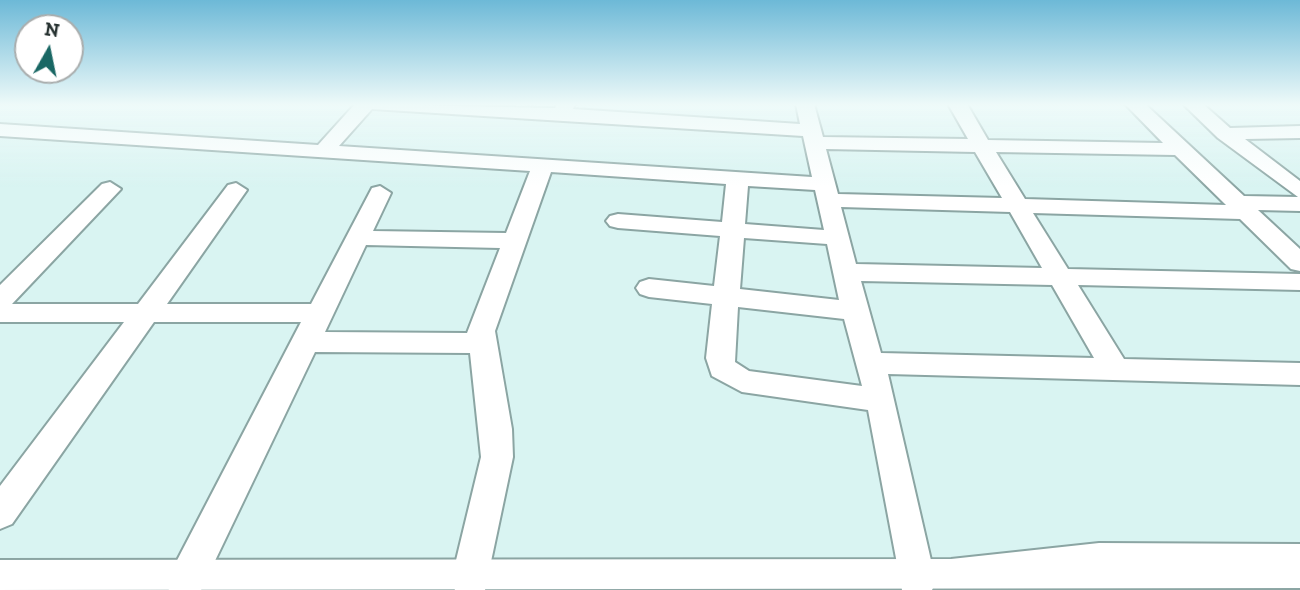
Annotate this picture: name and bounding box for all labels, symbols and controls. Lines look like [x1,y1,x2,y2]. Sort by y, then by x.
north arrow [14,14,84,84]
text: N [43,17,61,42]

